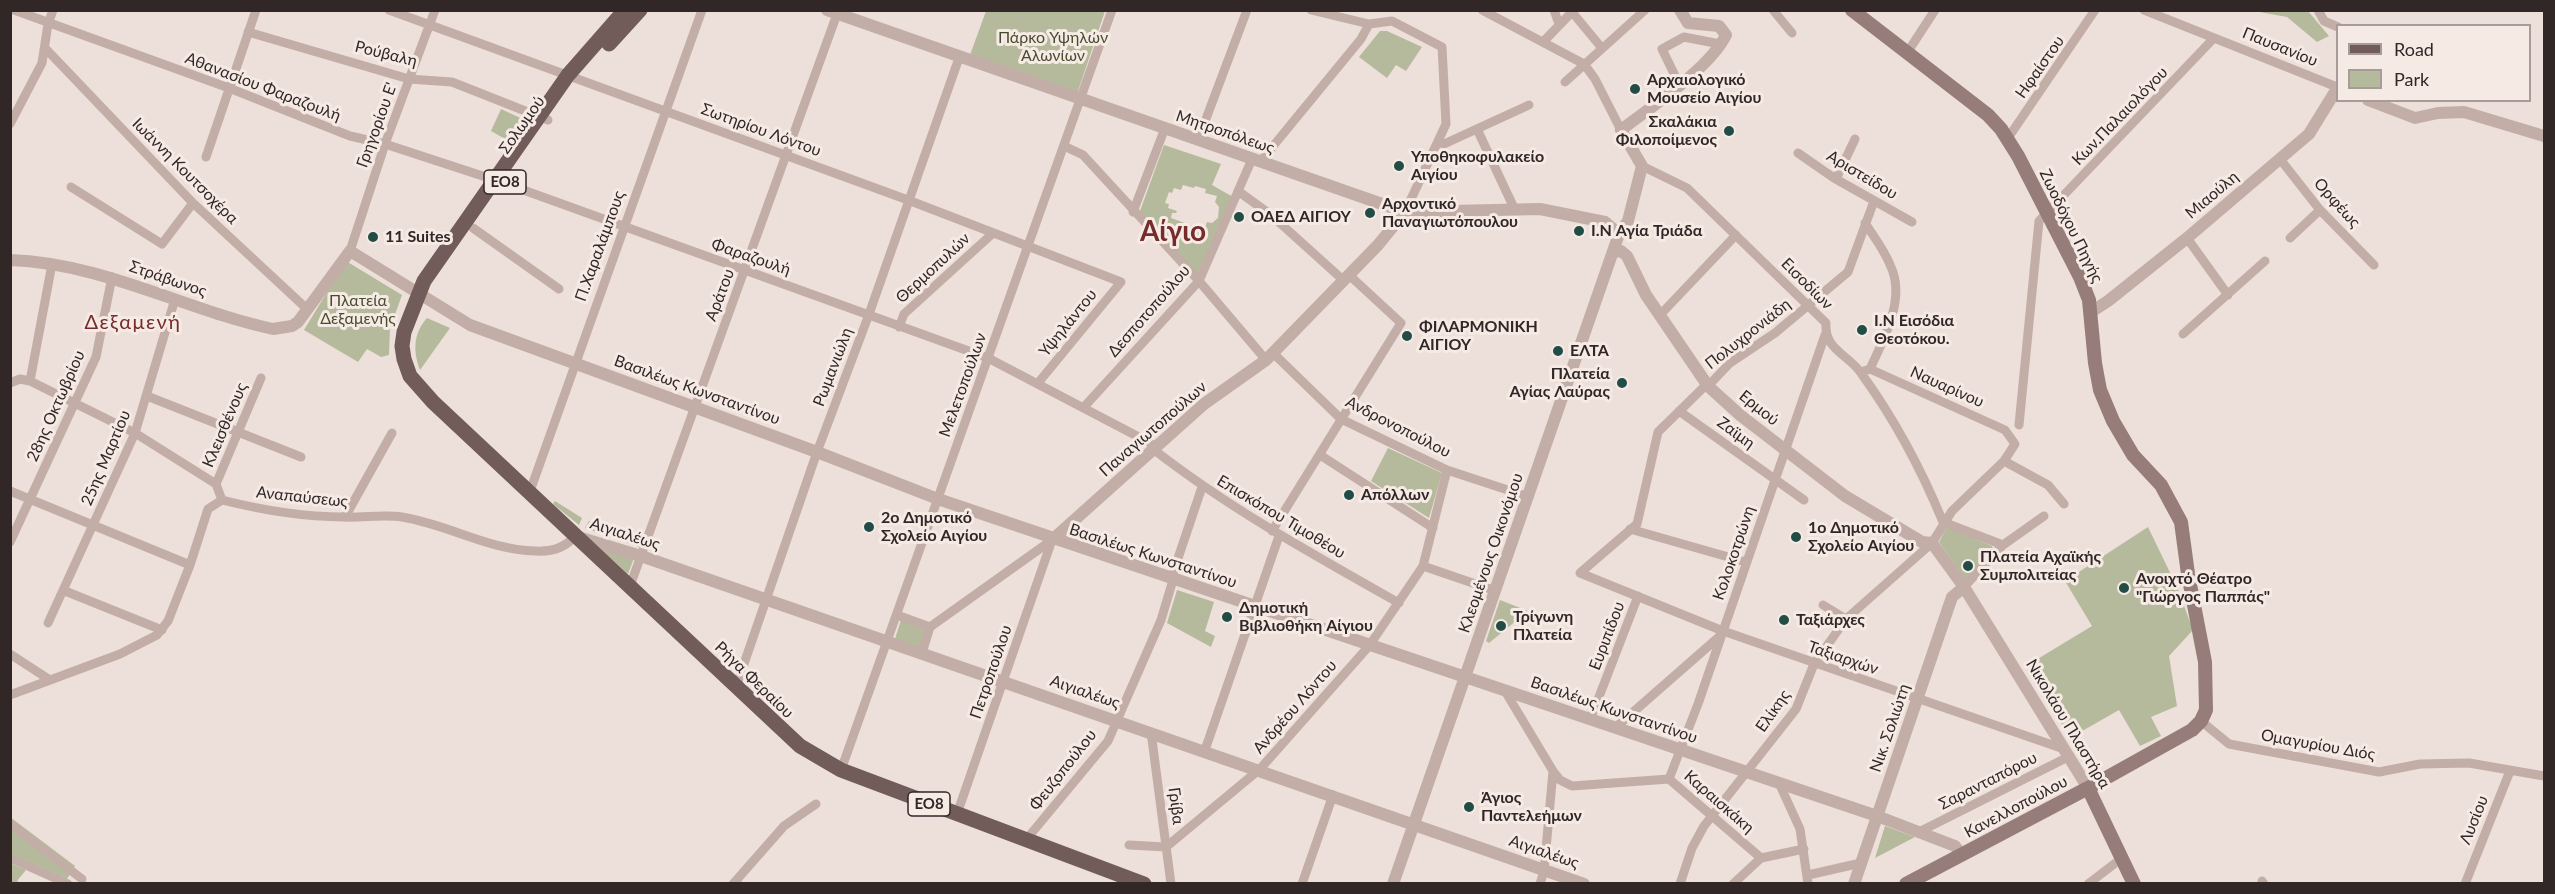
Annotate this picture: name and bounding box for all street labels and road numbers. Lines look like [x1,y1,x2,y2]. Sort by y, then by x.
street label: Παυσανίου [2240,23,2320,71]
street label: Ηφαίστου [2011,32,2069,102]
street label: Ρούβαλη [353,37,419,71]
street label: Αθανασίου Φαραζουλή [183,48,343,126]
street label: Κων.Παλαιολόγου [2068,63,2172,169]
street label: Γρηγορίου Ε' [353,80,401,170]
street label: Σολωμού [495,92,549,158]
street label: Σωτηρίου Λόντου [698,99,824,161]
street label: Μητροπόλεως [1173,106,1277,158]
street label: Ιωάννη Κουτσοχέρα [128,114,242,228]
street label: Αριστείδου [1823,146,1901,204]
street label: Ζωοδόχου Πηγής [2035,166,2107,286]
street label: Μιαούλη [2181,167,2243,223]
road number: ΕΟ8 [484,170,526,194]
street label: Ορφέως [2310,174,2364,232]
street label: Π.Χαραλάμπους [571,188,629,304]
street label: Θερμοπυλών [892,229,974,307]
street label: Φαραζουλή [709,235,793,279]
street label: Εισοδίων [1777,254,1837,314]
street label: Στράβωνος [127,257,209,301]
street label: Δεσποτοπούλου [1104,261,1194,361]
street label: Αράτου [701,266,739,324]
street label: Υψηλάντου [1035,285,1101,361]
street label: Πολυχρονιάδη [1701,295,1795,373]
street label: Ρωμανιώλη [809,325,857,409]
street label: Μελετοπούλων [935,330,991,440]
street label: 28ης Οκτωβρίου [23,347,89,465]
street label: Βασιλέως Κωνσταντίνου [611,351,783,429]
street label: Ναυαρίνου [1907,362,1987,412]
street label: Παναγιωτοπούλων [1095,377,1211,481]
street label: Κλεισθένους [199,380,251,470]
street label: Ερμού [1735,386,1783,430]
street label: Ανδρονοπούλου [1342,392,1454,462]
street label: 25ης Μαρτίου [77,407,135,509]
street label: Ζαϊμη [1713,413,1759,453]
street label: Επισκόπου Τιμοθέου [1213,471,1349,563]
street label: Κλεομένους Οικονόμου [1455,471,1527,635]
street label: Αναπαύσεως [255,483,349,511]
street label: Κολοκοτρώνη [1709,503,1759,603]
street label: Αιγιαλέως [588,514,662,554]
street label: Βασιλέως Κωνσταντίνου [1067,520,1239,592]
street label: Ευριπίδου [1585,599,1629,673]
street label: Πετροπούλου [966,623,1016,721]
street label: Ταξιαρχών [1805,637,1881,679]
street label: Ρήγα Φεραίου [711,638,797,722]
street label: Ανδρέου Λόντου [1249,656,1341,758]
street label: Νικολάου Πλαστήρα [2022,656,2114,792]
street label: Αιγιαλέως [1048,671,1122,713]
street label: Βασιλέως Κωνσταντίνου [1528,672,1700,748]
street label: Νικ. Σολιώτη [1866,681,1914,775]
street label: Ελίκης [1752,686,1794,736]
street label: Φευζοπούλου [1025,726,1101,814]
street label: Ομαγυρίου Διός [2259,726,2377,764]
street label: Σαρανταπόρου [1936,748,2040,814]
street label: Καραισκάκη [1680,766,1758,838]
street label: Κανελλοπούλου [1961,772,2071,842]
street label: Γρίβα [1164,786,1188,826]
road number: ΕΟ8 [908,792,950,816]
street label: Λυσίου [2456,793,2492,847]
street label: Αιγιαλέως [1507,831,1581,873]

